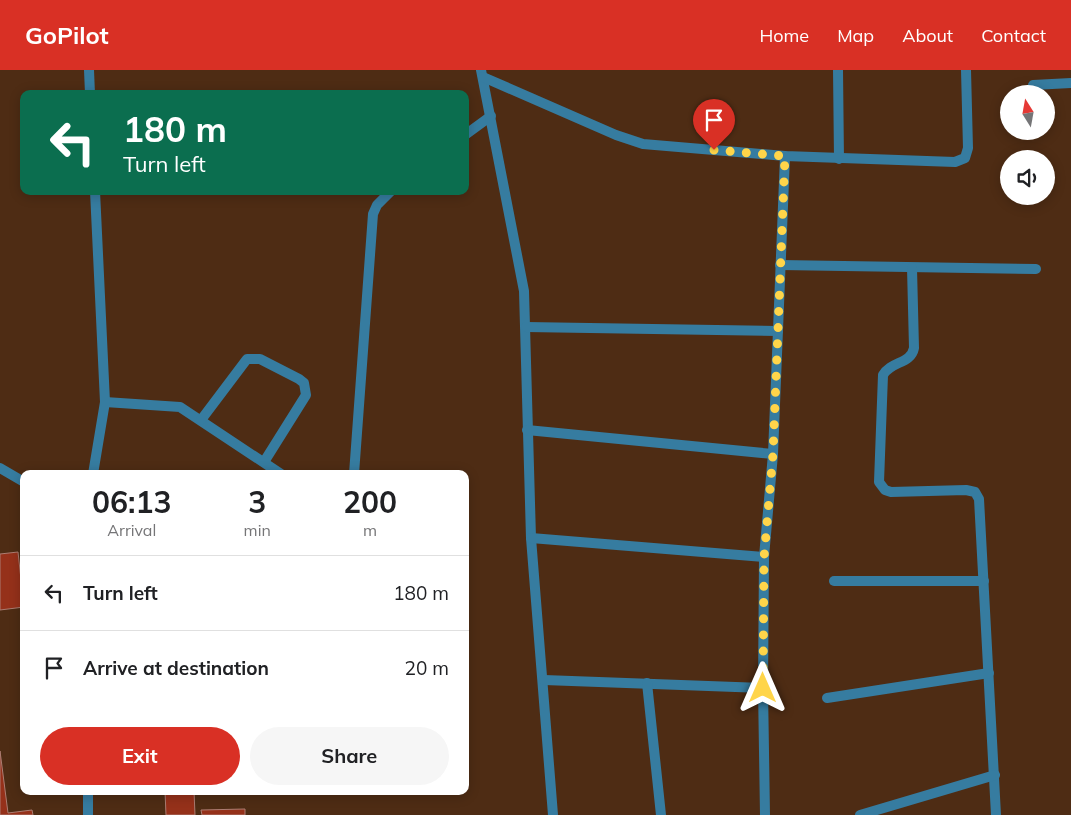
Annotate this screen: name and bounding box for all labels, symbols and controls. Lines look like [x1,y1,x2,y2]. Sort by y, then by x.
text: GoPilot [25,20,109,50]
text: Home [759,24,809,47]
text: Map [837,24,874,47]
text: About [902,24,953,47]
text: Contact [981,24,1046,47]
north arrow [1000,85,1055,140]
map controls [1000,85,1055,205]
pin [693,99,735,150]
icon: arrive [700,106,728,134]
text: 180 m [123,107,227,151]
icon: left [40,110,105,175]
text: Turn left [123,150,206,178]
button: sound [1000,150,1055,205]
text: 06:13 [92,483,172,521]
text: 3 [248,483,266,521]
text: 200 [343,483,397,521]
text: Arrival [107,520,156,540]
text: min [244,520,271,540]
text: m [363,520,377,540]
icon: left [40,579,68,607]
text: Turn left [83,581,158,605]
text: 180 m [393,581,449,605]
icon: arrive [40,654,68,682]
text: Arrive at destination [83,656,269,680]
text: 20 m [405,656,449,680]
position arrow [736,661,788,713]
button: Exit [40,727,240,785]
button: Share [250,727,449,785]

